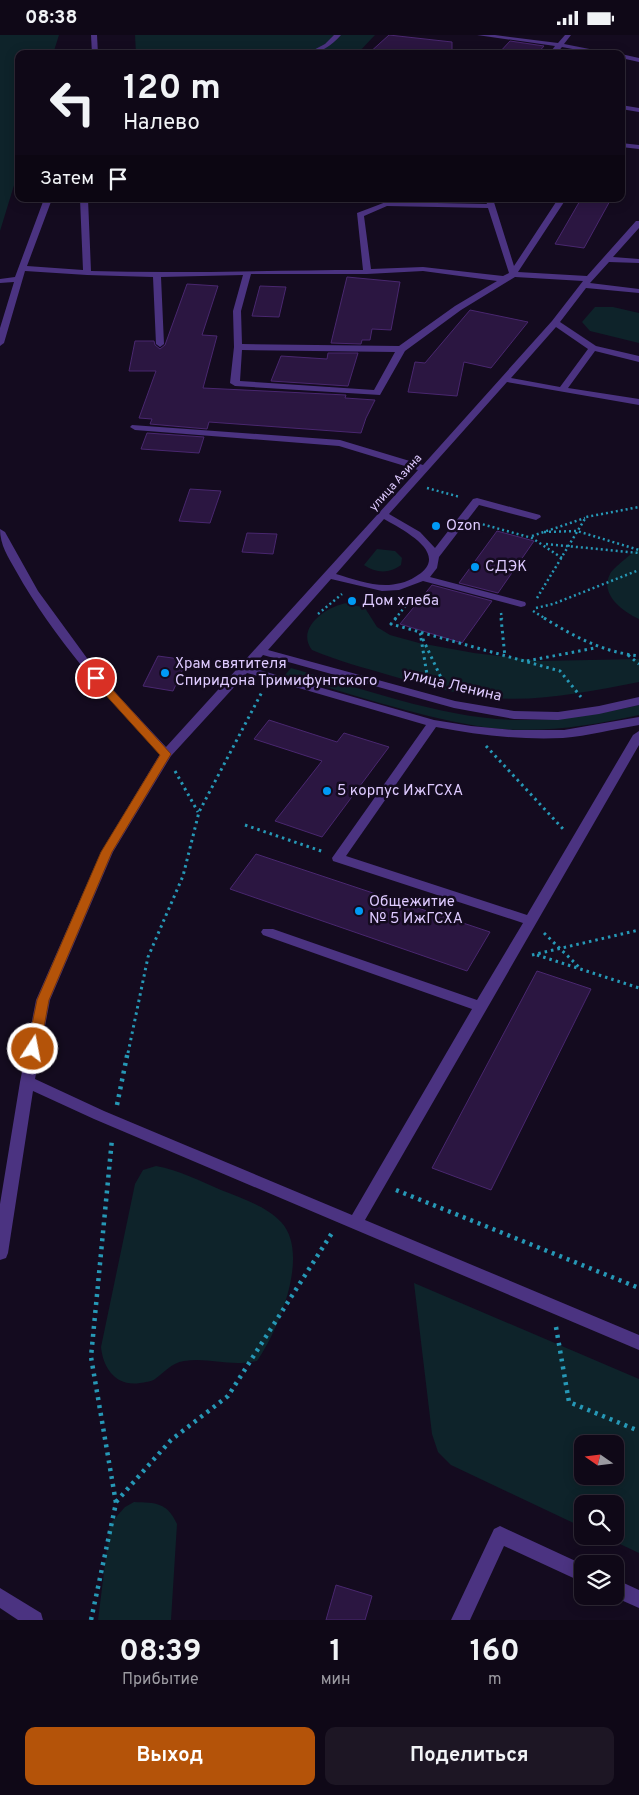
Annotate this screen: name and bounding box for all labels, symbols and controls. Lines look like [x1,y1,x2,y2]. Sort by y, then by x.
text: 08:38 [25,6,77,30]
text: 120 m [123,67,221,111]
icon: left [40,70,105,135]
text: Налево [123,110,200,137]
icon: arrive [104,165,132,193]
text: Затем [40,167,94,191]
street label: улица Азина [366,451,426,515]
place label: Ozon [446,517,481,536]
marker: Ozon [430,520,442,532]
place label: СДЭК [485,558,527,577]
marker: СДЭК [469,561,481,573]
place label: Дом хлеба [362,592,439,611]
marker: Дом хлеба [346,595,358,607]
place label: Храм святителя Спиридона Тримифунтского [175,655,377,691]
pin [75,657,117,699]
icon: arrive [82,664,110,692]
street label: улица Ленина [401,665,503,707]
marker: Храм святителя Спиридона Тримифунтского [159,667,171,679]
place label: 5 корпус ИжГСХА [337,782,463,801]
marker: 5 корпус ИжГСХА [321,785,333,797]
place label: Общежитие № 5 ИжГСХА [369,893,463,929]
marker: Общежитие № 5 ИжГСХА [353,905,365,917]
position arrow [6,1022,58,1074]
north arrow [574,1435,624,1485]
map controls [574,1435,624,1605]
button: search [574,1495,624,1545]
button: layers [574,1555,624,1605]
text: 08:39 [119,1634,201,1671]
text: 1 [330,1634,342,1671]
text: 160 [470,1634,520,1671]
text: Прибытие [122,1670,199,1690]
text: мин [321,1670,350,1690]
text: m [488,1670,502,1690]
button: Выход [25,1727,315,1785]
button: Поделиться [325,1727,614,1785]

